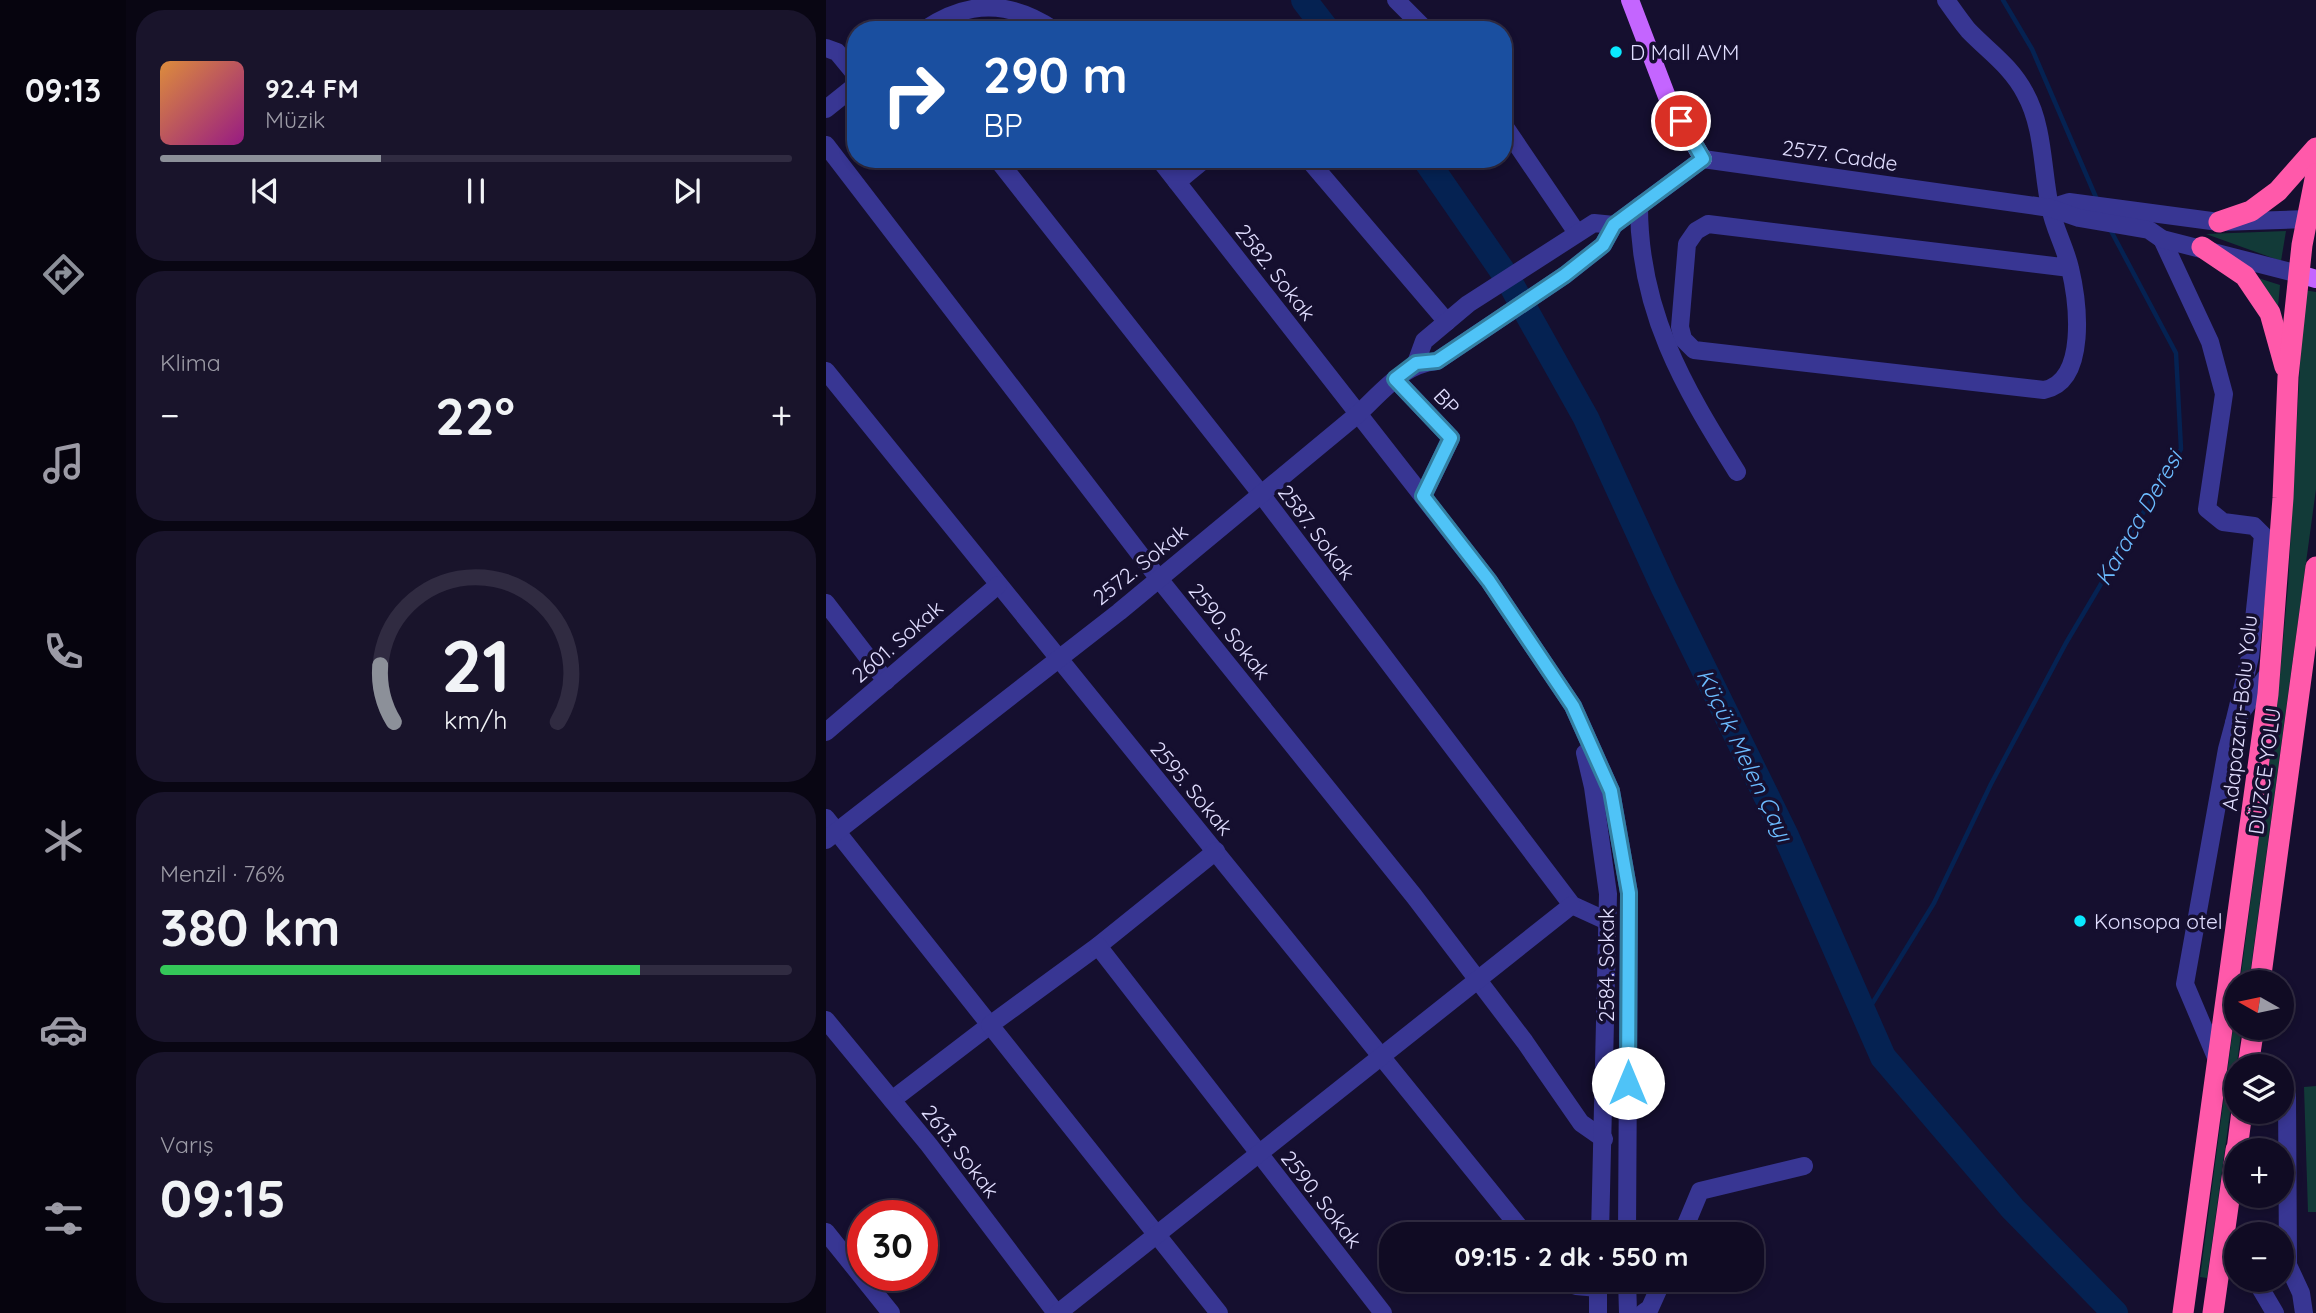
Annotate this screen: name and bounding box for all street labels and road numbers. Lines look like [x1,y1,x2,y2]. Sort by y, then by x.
street label: 2577. Cadde [1780,134,1900,176]
street label: 2582. Sokak [1230,219,1322,325]
street label: BP [1429,383,1465,419]
street label: 2587. Sokak [1273,479,1361,585]
street label: 2572. Sokak [1087,518,1193,610]
street label: 2590. Sokak [1183,578,1277,684]
street label: 2601. Sokak [846,594,948,688]
street label: Adapazarı-Bolu Yolu [2216,614,2262,812]
street label: DÜZCE YOLU [2242,706,2286,836]
street label: 2595. Sokak [1145,736,1239,840]
street label: 2584. Sokak [1593,908,1619,1022]
street label: 2613. Sokak [917,1099,1005,1203]
street label: 2590. Sokak [1276,1145,1368,1253]

